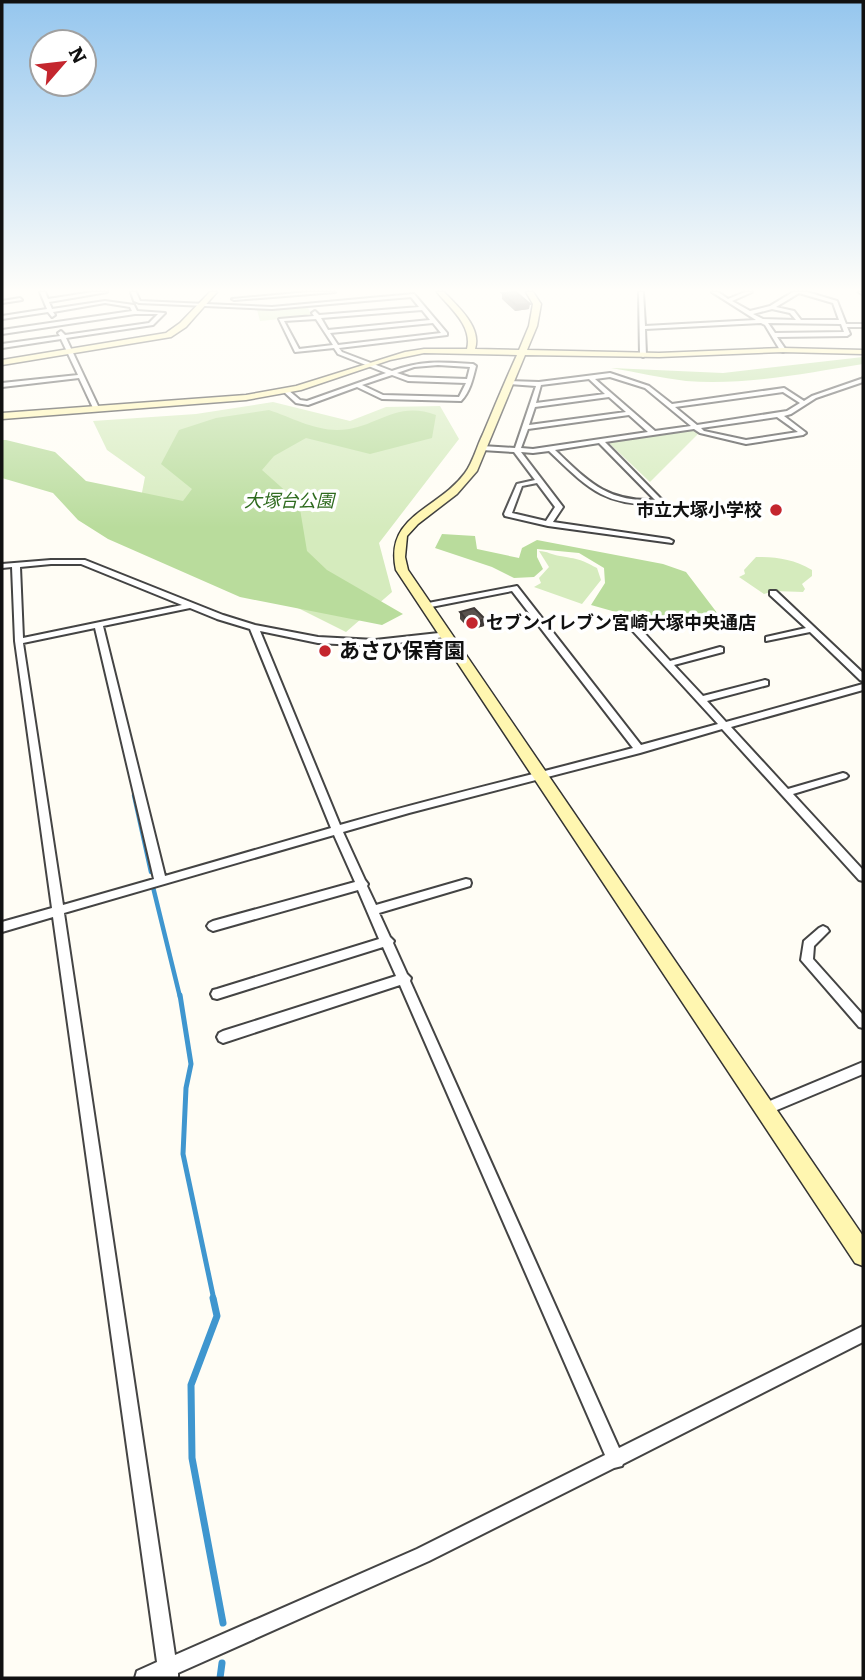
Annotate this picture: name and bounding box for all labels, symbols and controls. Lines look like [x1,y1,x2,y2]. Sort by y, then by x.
north arrow [28,28,98,98]
text: N [63,41,95,68]
park label: 大塚台公園 [244,486,337,513]
place label: 市立大塚小学校 [636,495,762,522]
marker: 市立大塚小学校 [768,502,784,518]
place label: セブンイレブン宮崎大塚中央通店 [486,608,756,635]
marker: セブンイレブン宮崎大塚中央通店 [464,615,480,631]
place label: あさひ保育園 [339,633,465,664]
marker: あさひ保育園 [317,643,333,659]

